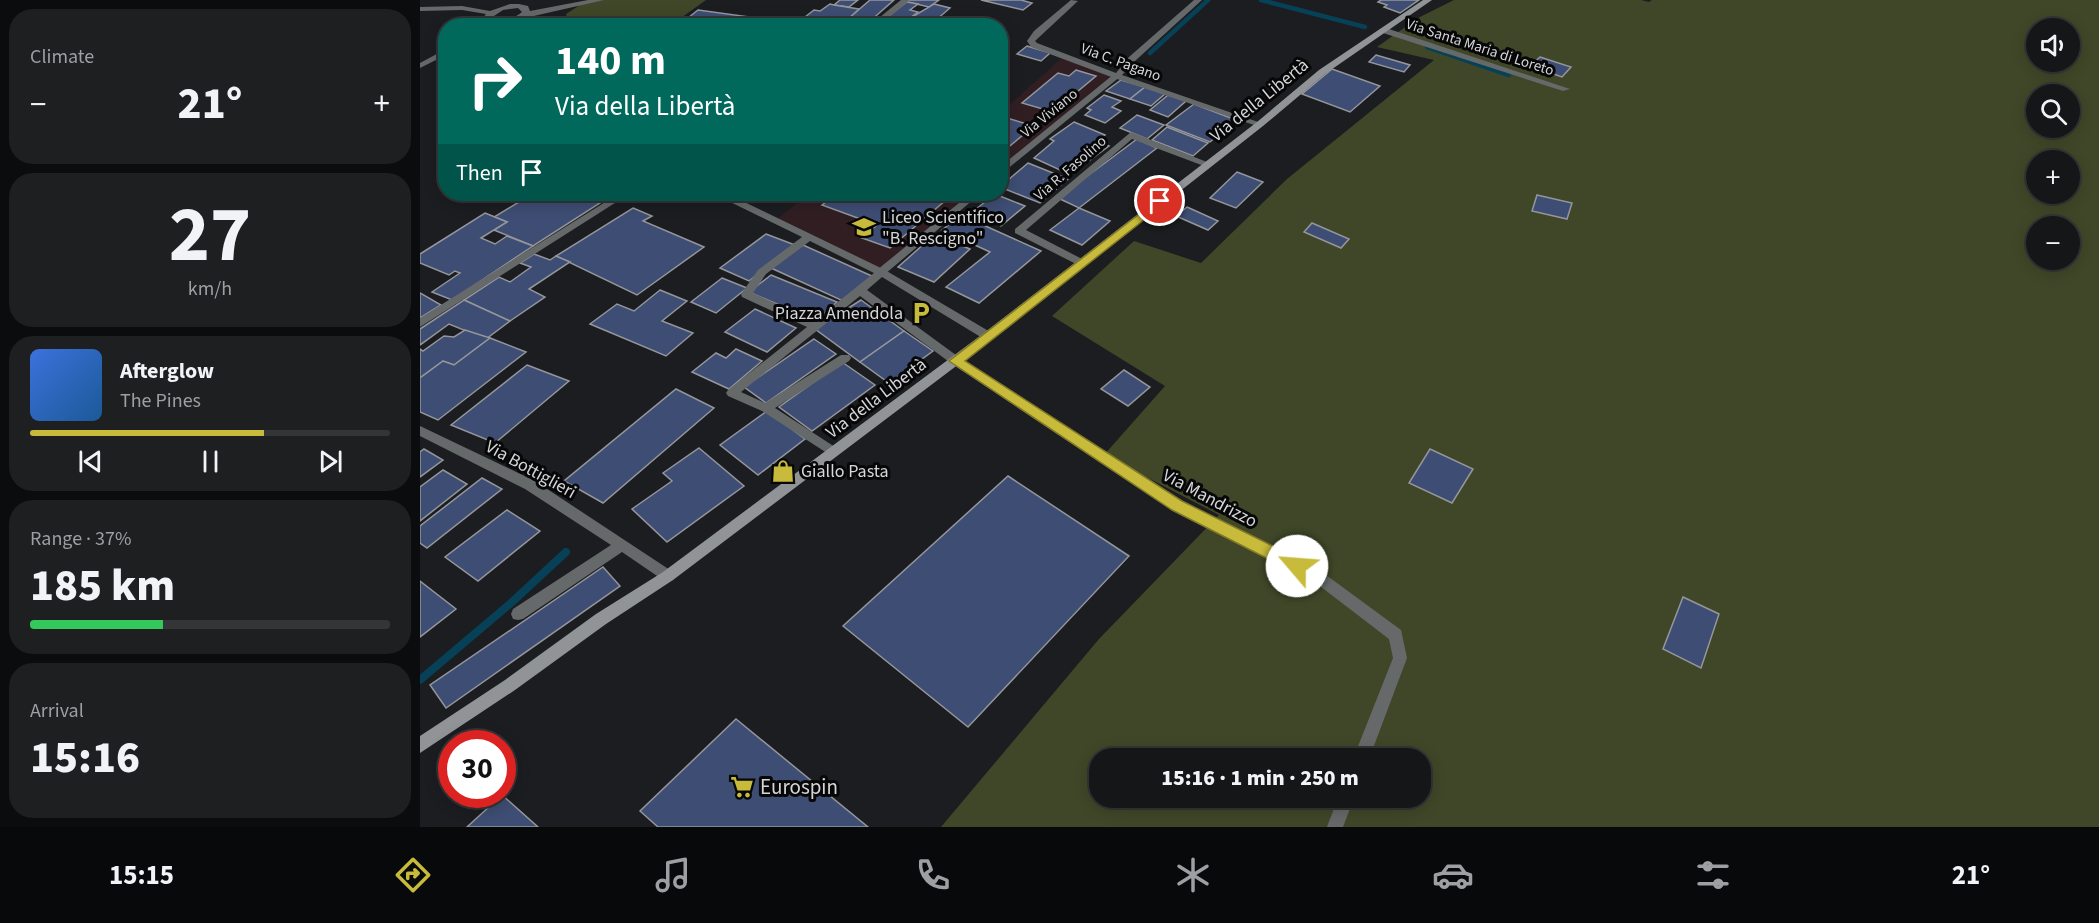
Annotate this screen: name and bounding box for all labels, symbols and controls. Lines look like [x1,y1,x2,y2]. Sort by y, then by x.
street label: Via Santa Maria di Loreto [1403,14,1557,81]
map controls [2026,18,2080,270]
button: sound [2026,18,2080,72]
text: 140 m [555,31,666,91]
street label: Via C. Pagano [1078,38,1164,87]
icon: right [456,42,534,120]
text: Climate [30,43,94,71]
street label: Via della Libertà [1205,53,1314,148]
text: 21° [178,72,242,136]
text: − [30,81,46,128]
text: + [374,81,390,128]
street label: Via Viviano [1016,84,1082,143]
button: search [2026,84,2080,138]
text: Via della Libertà [555,87,735,126]
street label: Via R. Fasolino [1029,131,1111,206]
button: + [2026,150,2080,204]
icon: arrive [515,156,548,189]
text: Then [456,157,503,189]
pin [1134,175,1185,226]
text: 27 [169,180,251,291]
icon: arrive [1143,184,1176,217]
place label: Liceo Scientifico "B. Rescigno" [882,205,1004,251]
school or university icon: Liceo Scientifico "B. Rescigno" [851,214,877,240]
button: − [2026,216,2080,270]
text: km/h [188,275,232,303]
parking icon: Piazza Amendola [908,300,934,326]
place label: Piazza Amendola [775,301,903,326]
street label: Via della Libertà [821,352,932,445]
text: Afterglow [120,355,214,387]
text: The Pines [120,387,201,415]
street label: Via Bottiglieri [481,434,581,505]
icon: previous [74,445,107,478]
icon: pause [194,445,227,478]
icon: next [314,445,347,478]
shop icon: Giallo Pasta [770,458,796,484]
place label: Giallo Pasta [801,459,889,484]
street label: Via Mandrizzo [1158,463,1262,534]
text: Range · 37% [30,525,131,553]
position arrow [1265,534,1329,598]
text: 185 km [30,554,175,618]
text: Arrival [30,697,84,725]
text: 15:16 [30,726,140,790]
speed limit sign: 30 [438,730,516,808]
text: 15:16 · 1 min · 250 m [1161,762,1359,794]
place label: Eurospin [760,772,838,802]
supermarket icon: Eurospin [729,774,755,800]
icon: directions [392,854,434,896]
icon: music [652,854,694,896]
icon: phone [912,854,954,896]
icon: climate [1172,854,1214,896]
icon: car [1432,854,1474,896]
icon: filters [1692,854,1734,896]
text: 15:15 [109,856,174,895]
text: 21° [1952,856,1990,895]

